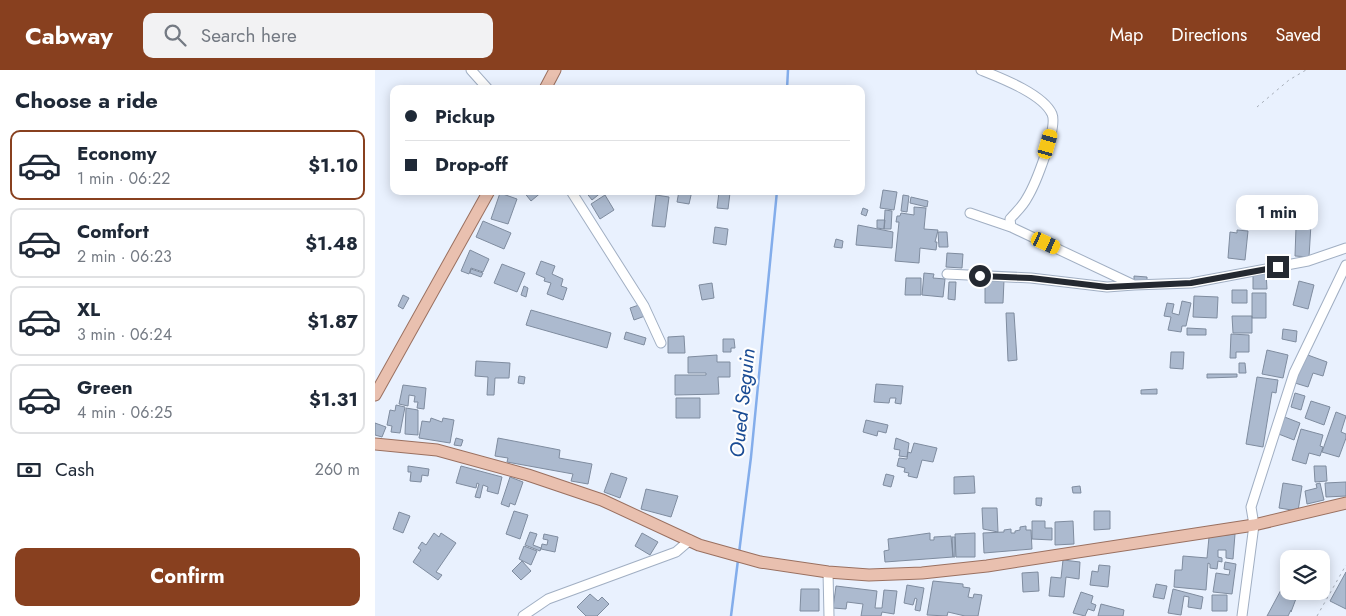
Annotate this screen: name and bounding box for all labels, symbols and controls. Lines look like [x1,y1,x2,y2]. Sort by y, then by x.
search box [143,13,493,58]
text: Cabway [25,18,113,53]
icon: search [161,21,189,49]
text: Search here [201,22,297,49]
text: Map [1110,22,1143,48]
text: Directions [1171,22,1247,48]
text: Saved [1275,22,1321,48]
text: Choose a ride [15,84,158,116]
text: Pickup [435,103,495,130]
car [1036,128,1059,160]
text: Economy [77,140,157,167]
icon: car [17,143,62,188]
text: Drop-off [435,151,508,178]
text: $1.10 [308,152,358,179]
text: 1 min · 06:22 [77,167,170,190]
callout: 1 min [1237,194,1319,230]
text: 1 min [1257,201,1297,224]
text: Comfort [77,218,149,245]
icon: car [17,221,62,266]
text: $1.48 [305,230,358,257]
car [1029,230,1062,256]
text: 2 min · 06:23 [77,245,172,268]
route end [1267,256,1289,278]
route start [969,265,991,287]
text: XL [77,296,100,323]
icon: car [17,299,62,344]
text: $1.87 [307,308,358,335]
text: 3 min · 06:24 [77,323,172,346]
water label: Oued Seguin [722,347,763,459]
text: Green [77,374,133,401]
icon: car [17,377,62,422]
text: $1.31 [309,386,358,413]
text: 4 min · 06:25 [77,401,172,424]
icon: cash [15,456,43,484]
text: Cash [55,456,95,483]
text: 260 m [315,458,360,481]
button: Confirm [15,548,360,606]
map controls [1280,550,1330,600]
button: layers [1280,550,1330,600]

